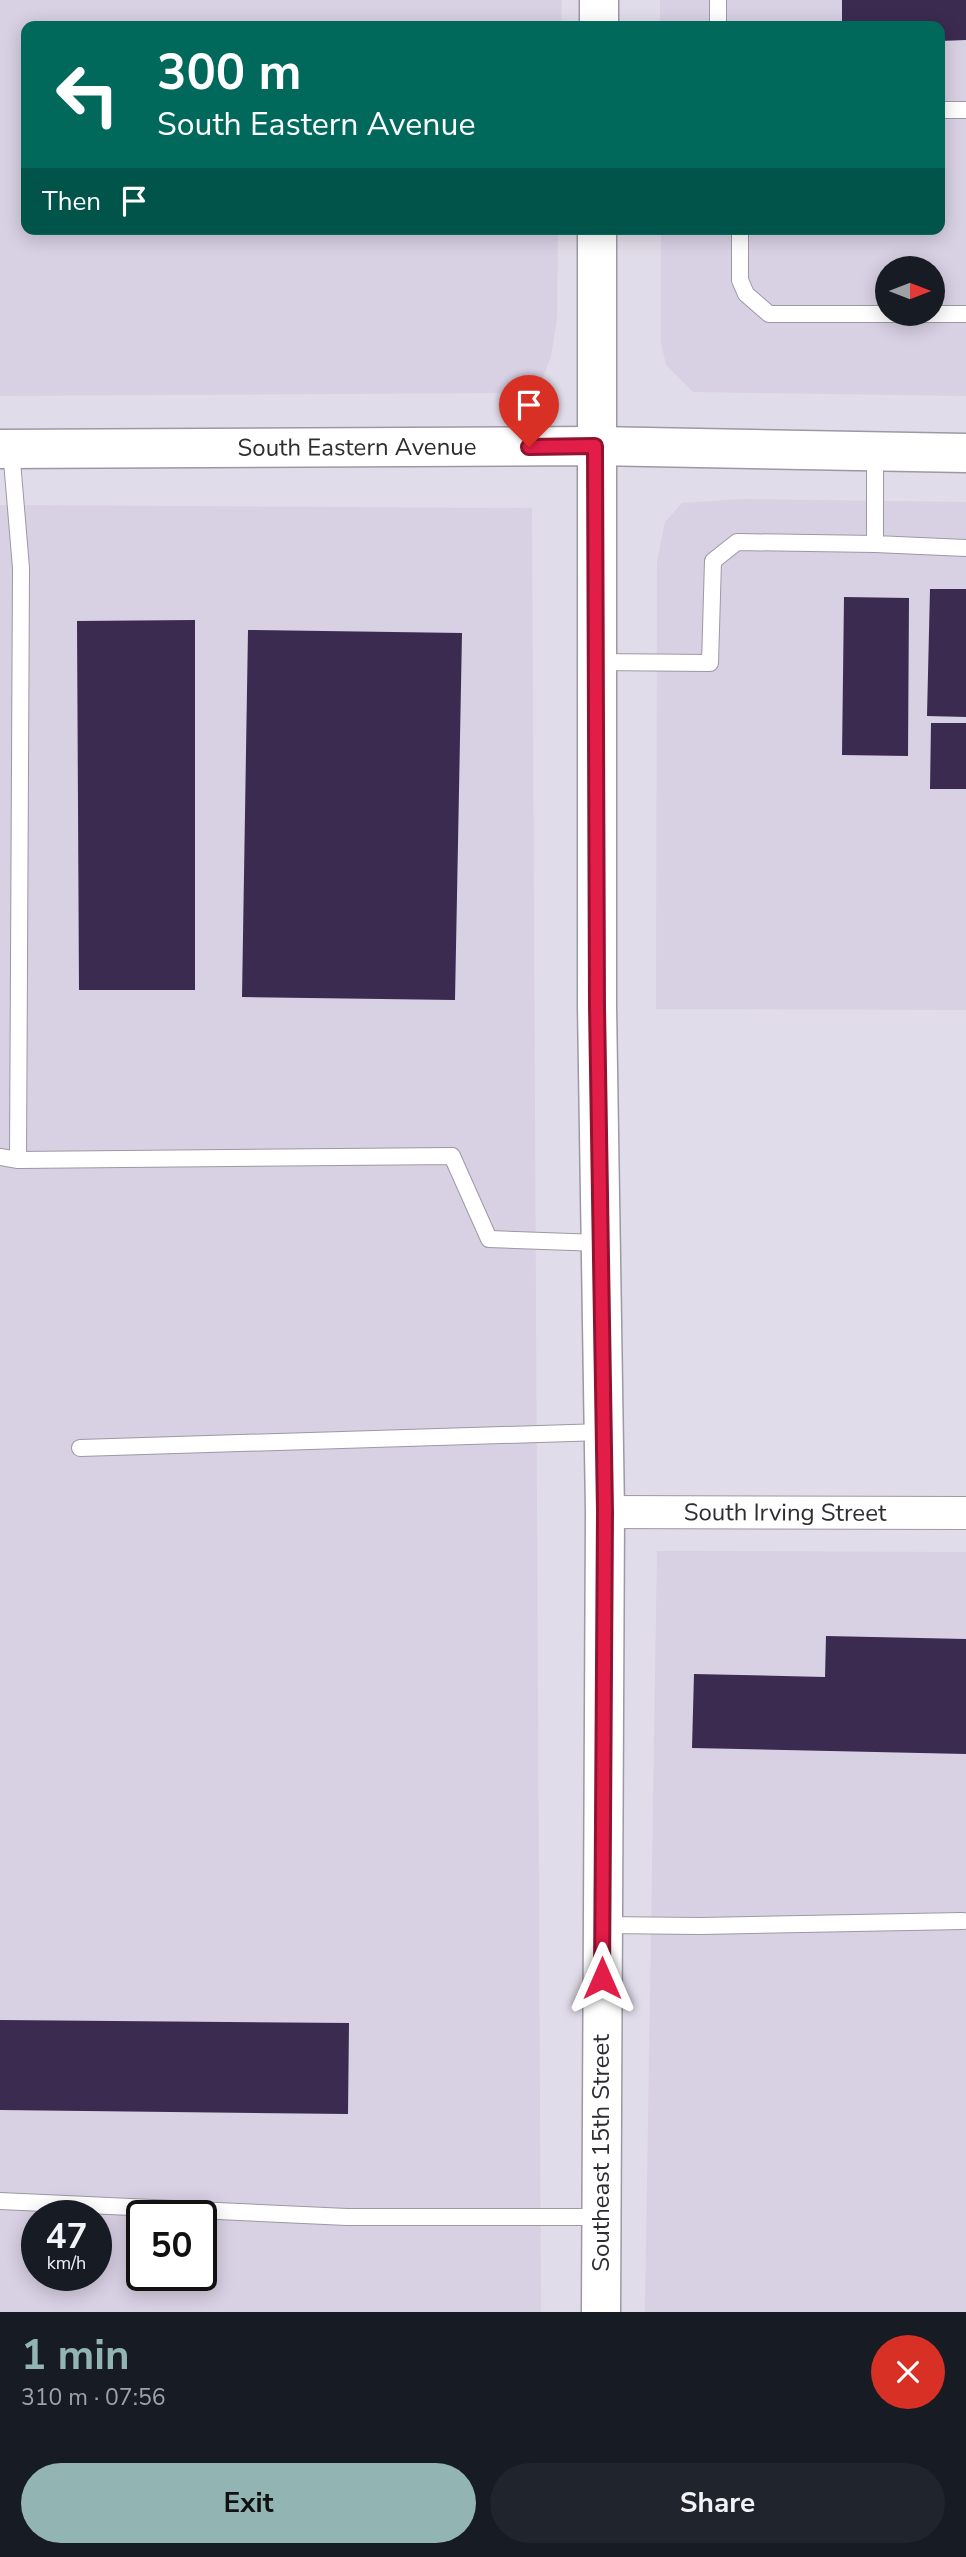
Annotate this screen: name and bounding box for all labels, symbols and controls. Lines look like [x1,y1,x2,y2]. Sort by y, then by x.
text: 300 m [157,39,301,106]
icon: left [42,49,133,140]
text: South Eastern Avenue [157,103,475,146]
icon: arrive [115,182,153,220]
text: Then [42,184,101,219]
north arrow [875,256,945,326]
map controls [875,256,945,326]
pin [499,375,559,447]
icon: arrive [510,386,548,424]
street label: South Eastern Avenue [237,431,477,464]
street label: South Irving Street [684,1496,887,1529]
position arrow [565,1941,639,2015]
street label: Southeast 15th Street [585,2034,617,2272]
speed limit sign: 50 [126,2200,217,2291]
text: 47 [45,2213,88,2260]
text: km/h [47,2251,86,2275]
text: 1 min [21,2327,130,2384]
button: close [871,2335,945,2409]
text: 310 m · 07:56 [21,2382,166,2413]
button: Exit [21,2463,476,2543]
button: Share [490,2463,945,2543]

